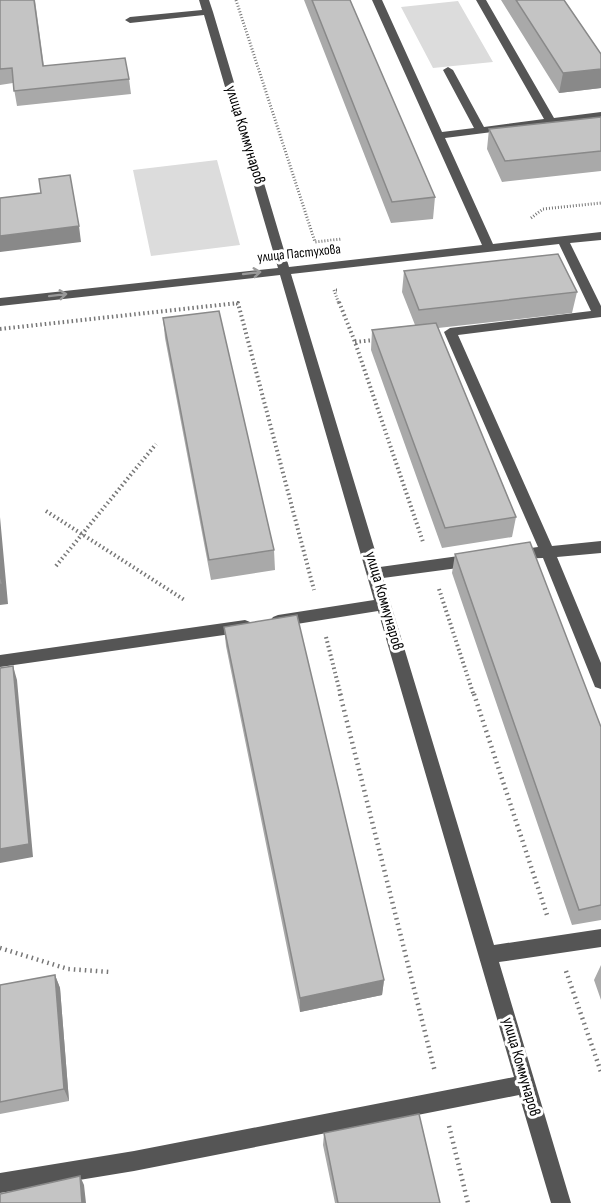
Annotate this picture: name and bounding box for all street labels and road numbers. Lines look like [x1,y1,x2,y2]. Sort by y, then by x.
street label: улица Коммунаров [221,83,269,187]
street label: улица Пастухова [256,240,342,266]
street label: улица Коммунаров [361,549,407,653]
street label: улица Коммунаров [498,1015,544,1119]

